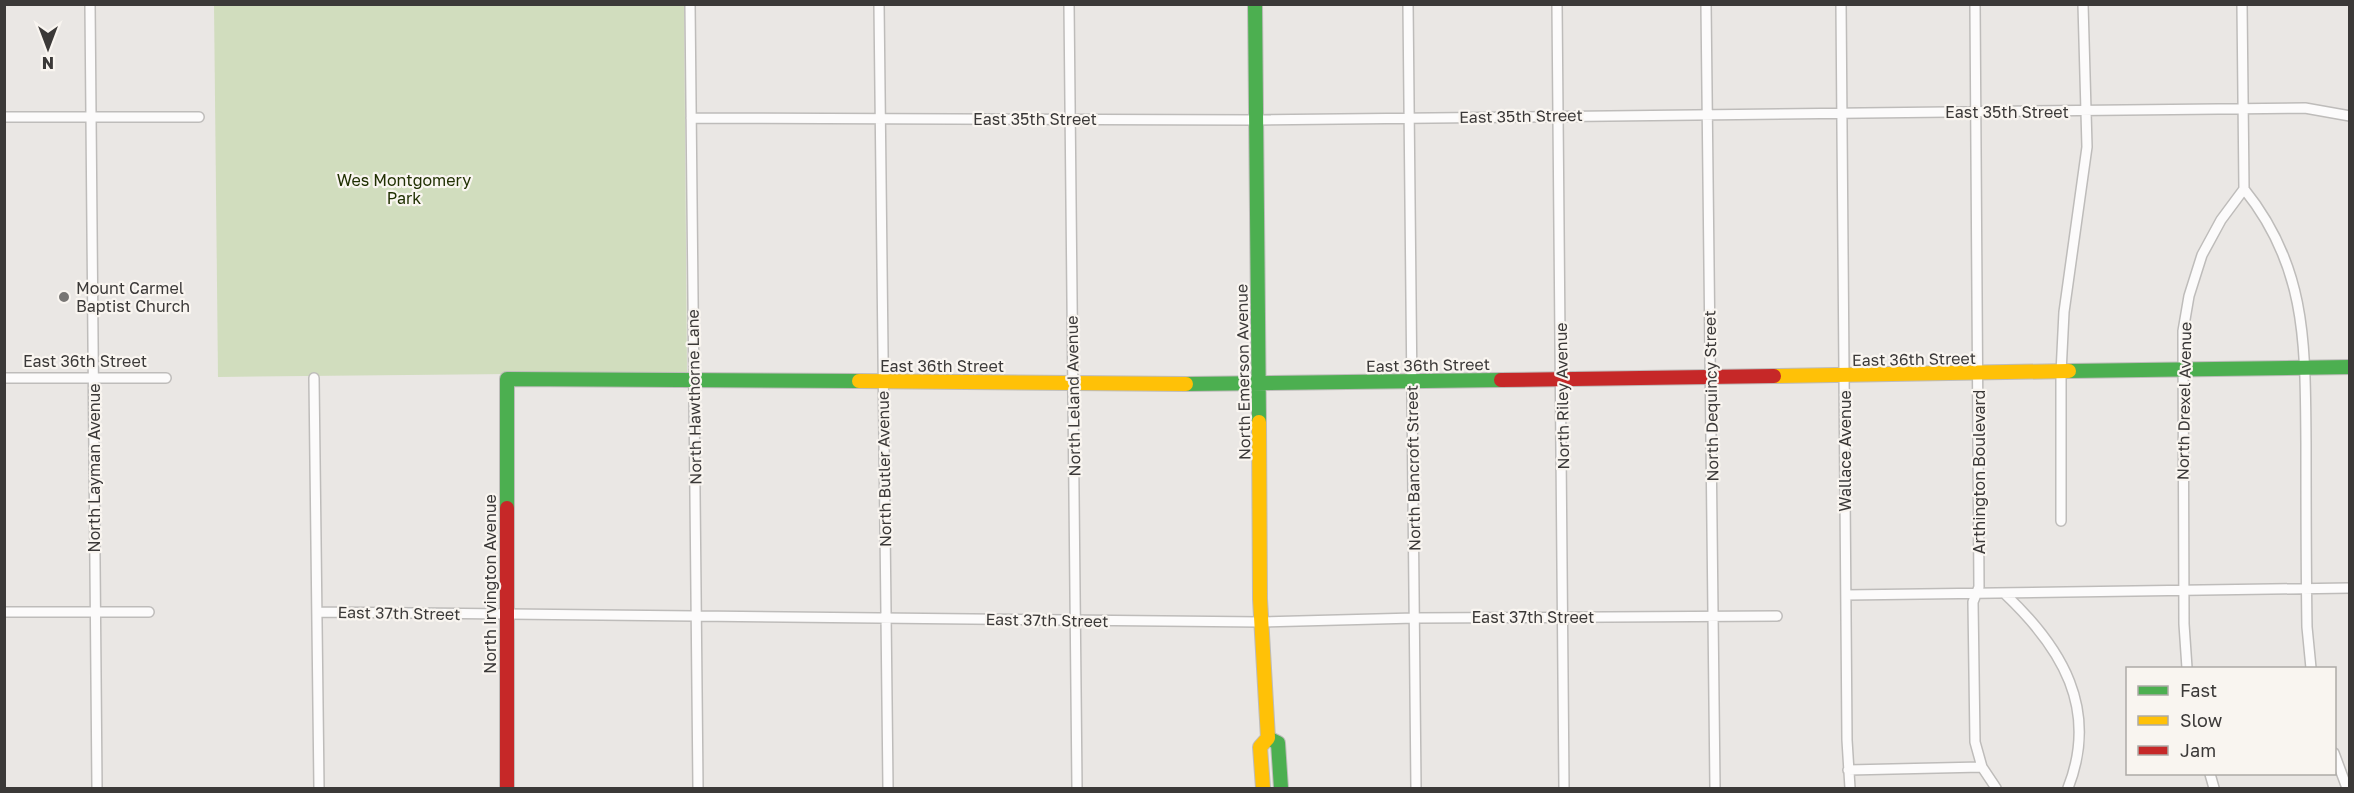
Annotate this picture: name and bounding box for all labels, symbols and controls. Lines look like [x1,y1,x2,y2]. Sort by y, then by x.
north arrow [18,18,78,78]
text: N [42,53,54,73]
street label: East 35th Street [1945,102,2069,122]
street label: East 35th Street [1459,105,1583,127]
street label: East 35th Street [973,109,1097,129]
park label: Wes Montgomery Park [337,170,471,208]
place label: Mount Carmel Baptist Church [76,278,190,316]
street label: North Emerson Avenue [1231,284,1255,460]
marker: Mount Carmel Baptist Church [57,290,71,304]
street label: North Hawthorne Lane [682,309,706,485]
street label: North Dequincy Street [1700,310,1722,482]
street label: North Leland Avenue [1062,315,1084,477]
street label: North Riley Avenue [1551,322,1573,470]
street label: North Drexel Avenue [2173,322,2195,480]
street label: East 36th Street [1852,348,1976,370]
street label: East 36th Street [23,351,147,371]
street label: East 36th Street [1366,354,1490,376]
street label: East 36th Street [880,356,1004,376]
street label: North Layman Avenue [84,383,104,553]
street label: North Bancroft Street [1402,385,1424,551]
street label: Wallace Avenue [1835,390,1855,512]
street label: Arthington Boulevard [1969,390,1989,554]
street label: North Butler Avenue [873,391,895,547]
street label: North Irvington Avenue [480,494,500,674]
street label: East 37th Street [337,602,461,624]
street label: East 37th Street [1472,607,1594,627]
street label: East 37th Street [985,609,1109,631]
legend [2126,667,2336,775]
text: Fast [2180,679,2217,701]
text: Slow [2180,709,2223,731]
text: Jam [2180,739,2216,761]

